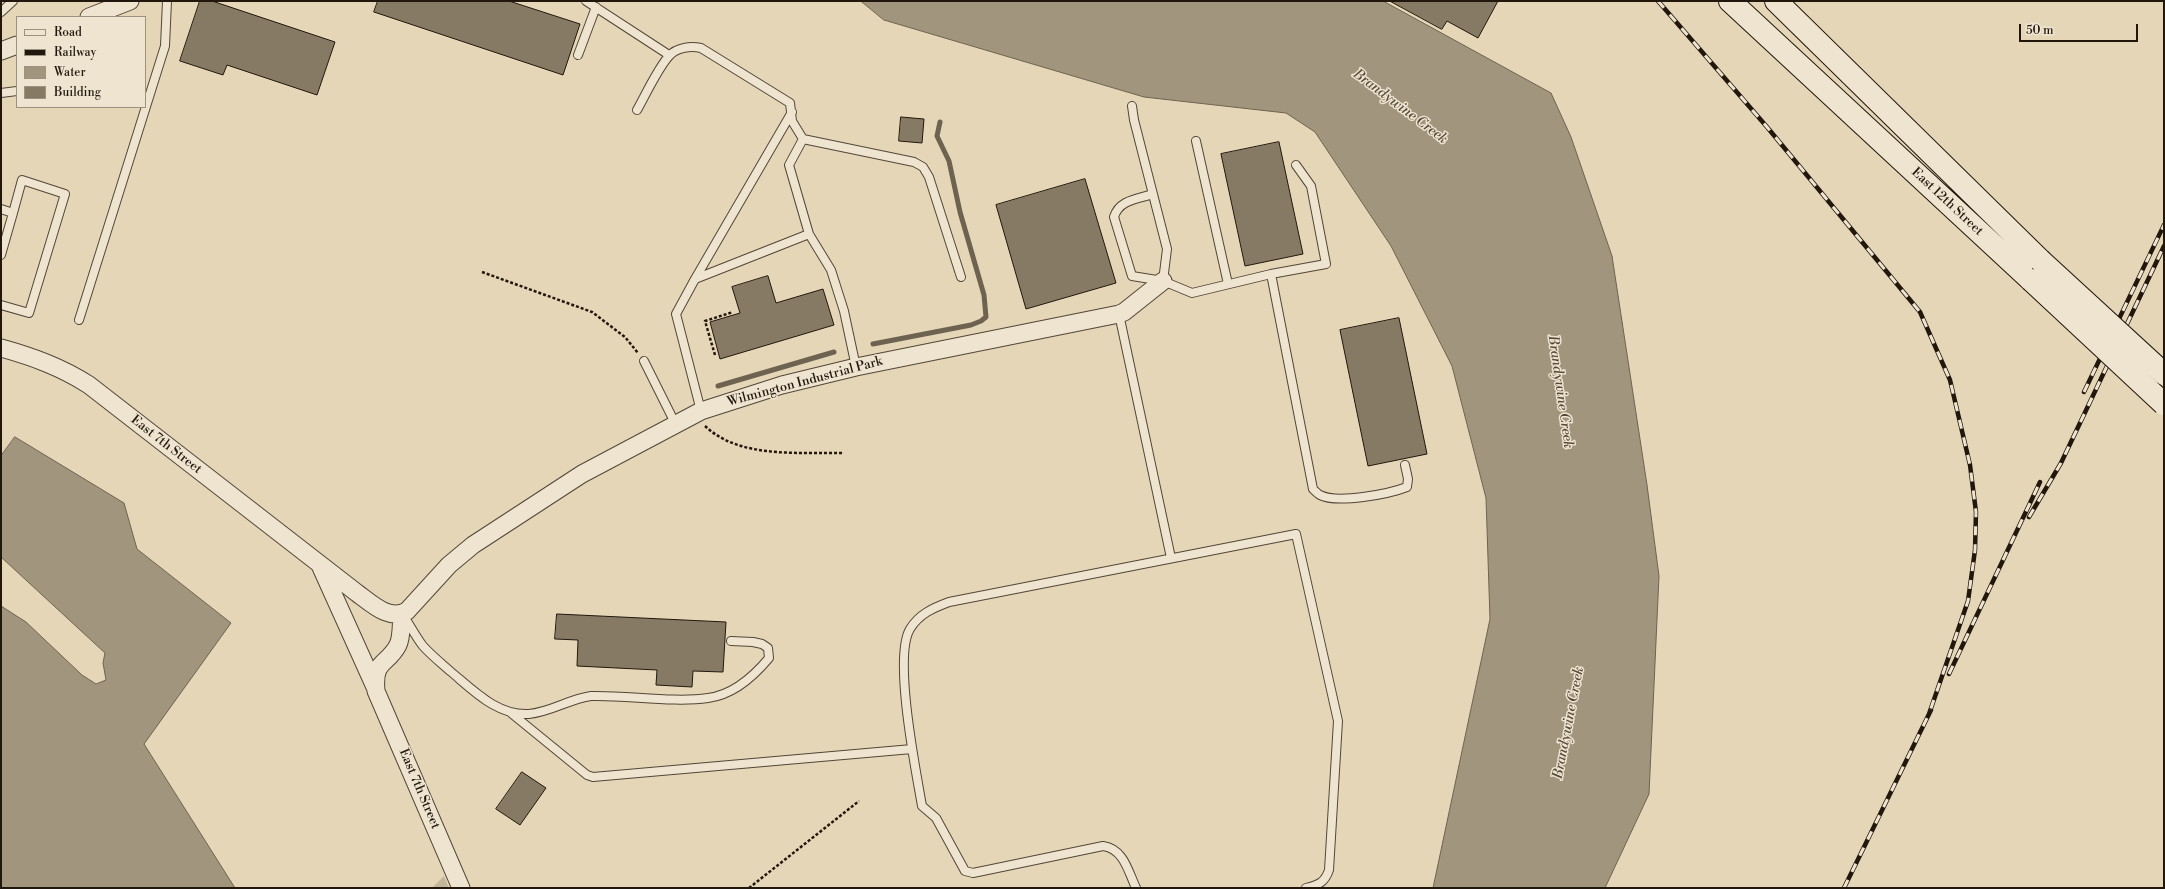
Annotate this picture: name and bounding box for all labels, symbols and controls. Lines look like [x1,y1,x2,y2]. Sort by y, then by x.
legend [16,16,146,108]
scale bar [2021,16,2140,42]
text: 50 m [2026,23,2054,38]
text: Road [54,25,82,40]
text: Railway [54,45,96,60]
text: Water [54,65,86,80]
water label: Brandywine Creek [1349,66,1451,148]
text: Building [54,85,101,100]
street label: East 12th Street [1908,165,1986,239]
water label: Brandywine Creek [1544,334,1576,450]
street label: Wilmington Industrial Park [726,354,884,410]
street label: East 7th Street [127,412,205,478]
water label: Brandywine Creek [1550,666,1588,780]
street label: East 7th Street [395,747,443,831]

